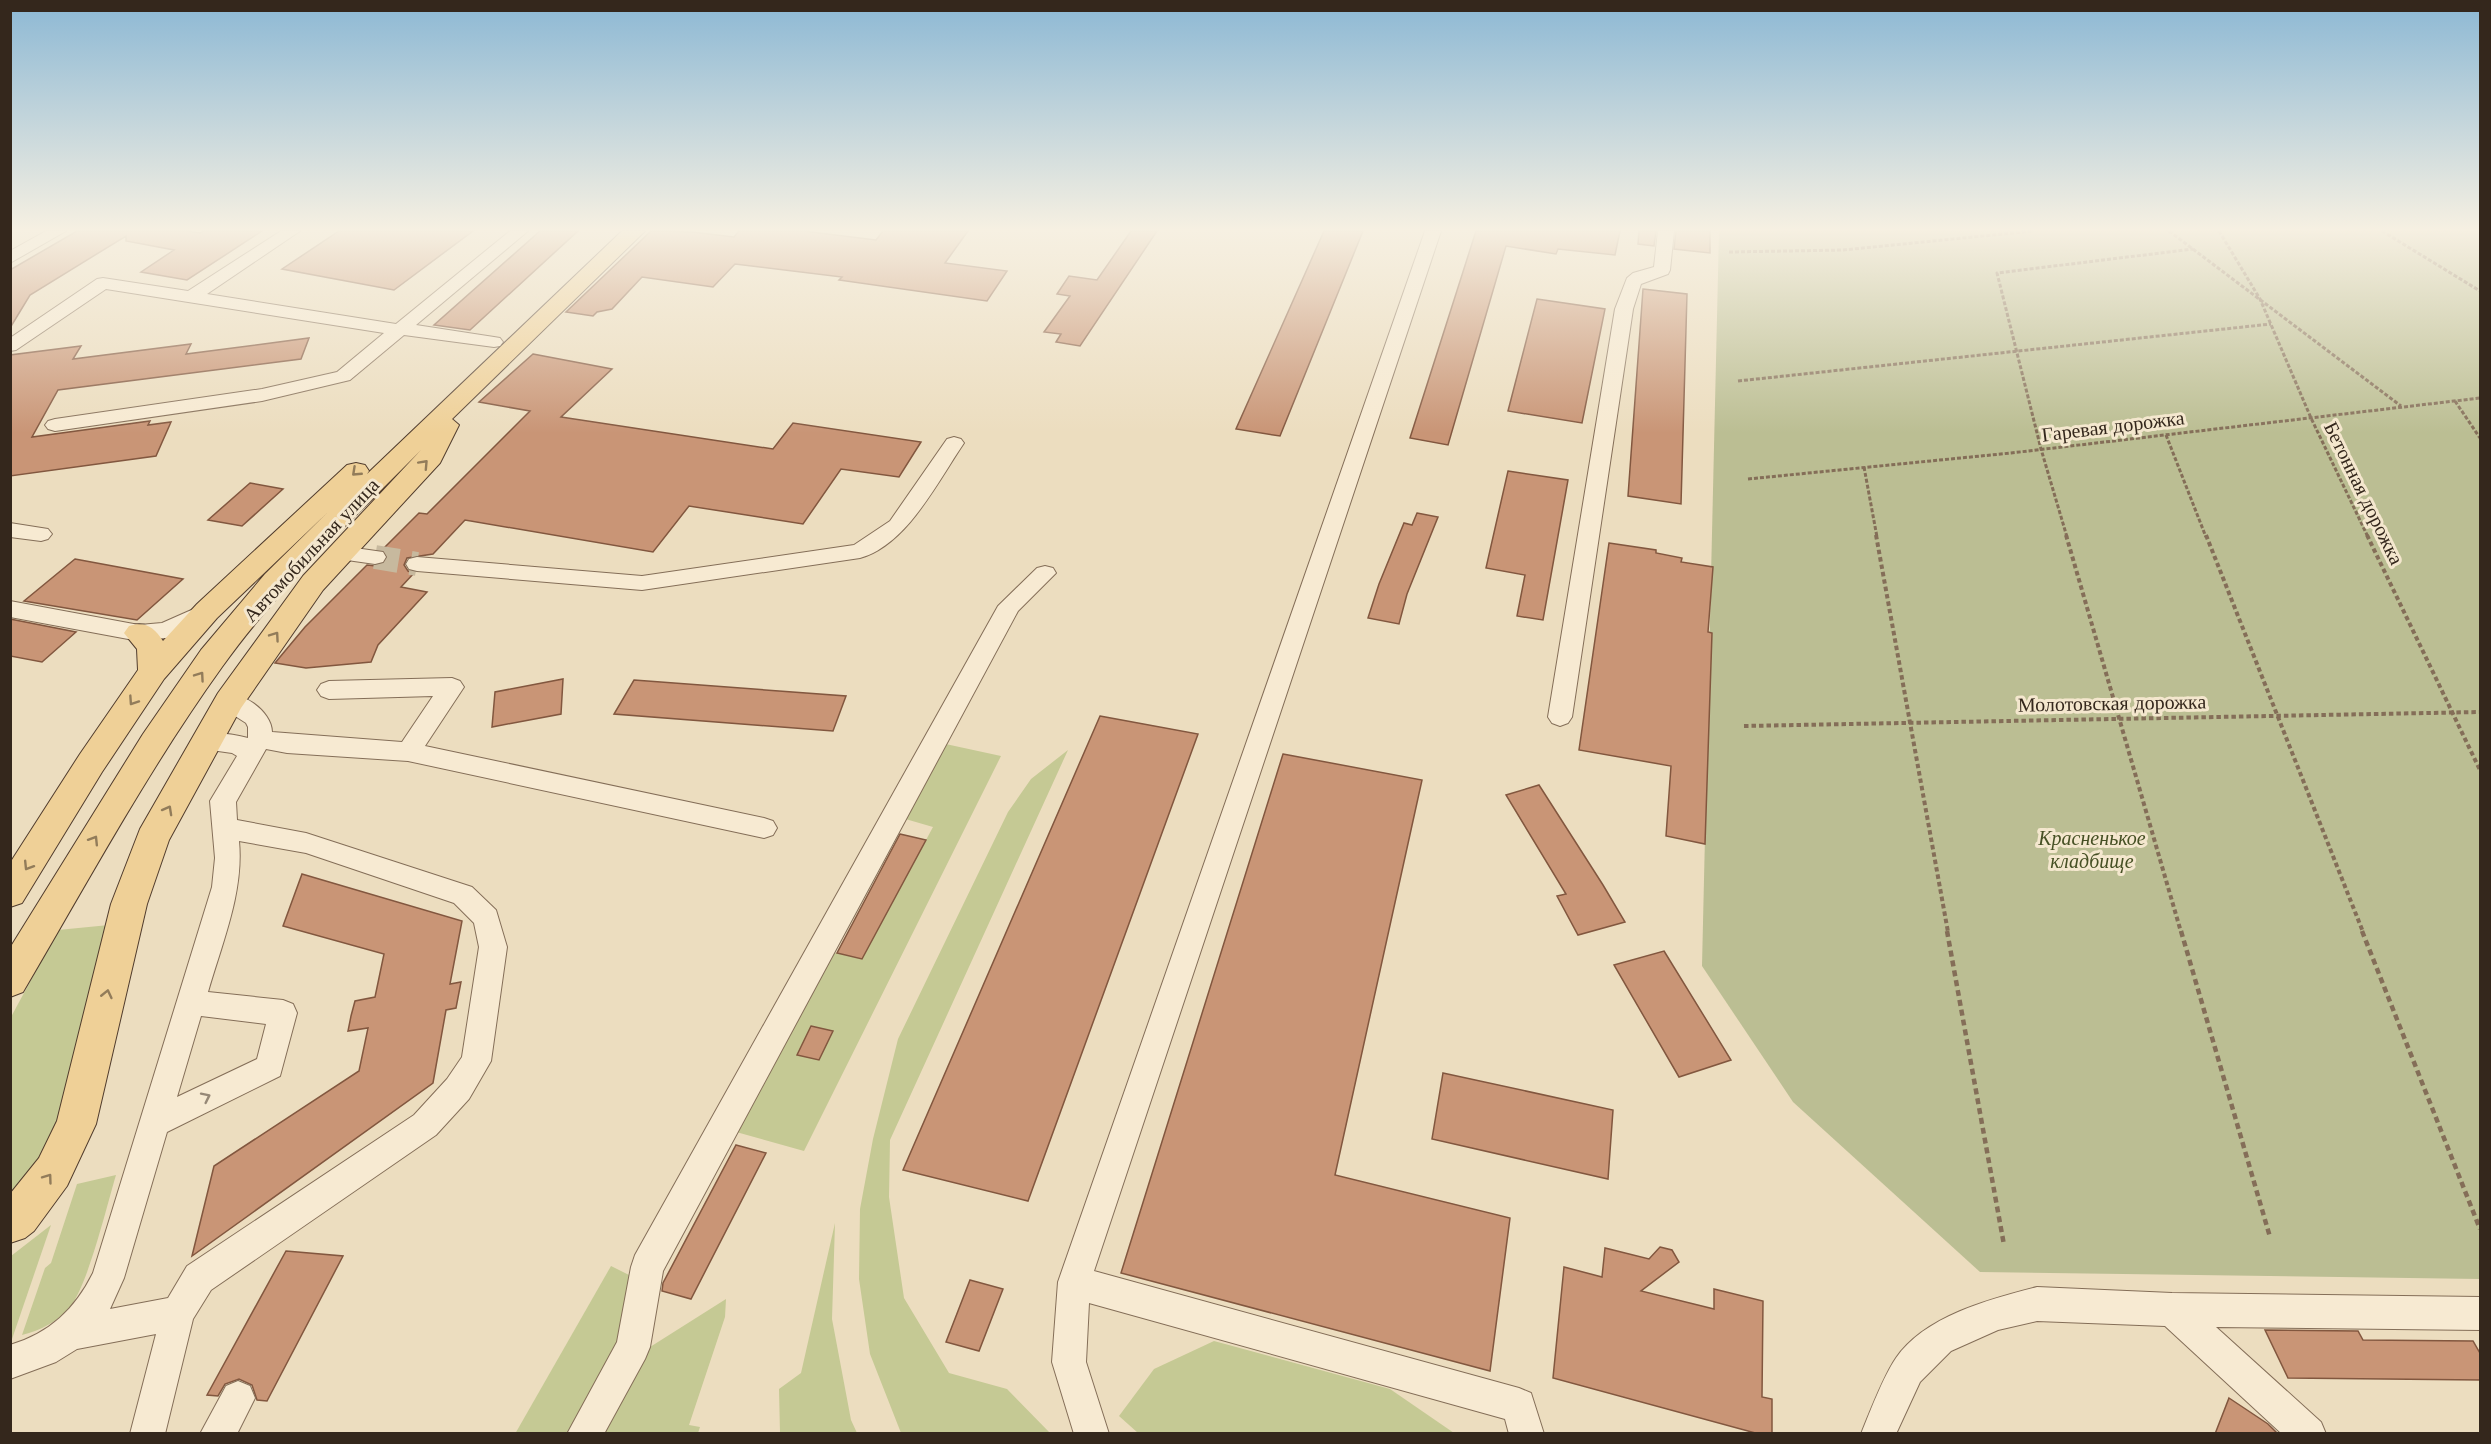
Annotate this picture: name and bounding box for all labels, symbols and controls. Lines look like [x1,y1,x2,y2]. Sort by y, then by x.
street label: Гаревая дорожка [2040,405,2186,447]
street label: Бетонная дорожка [2319,418,2409,568]
one-way arrow [417,461,428,471]
one-way arrow [352,465,362,476]
street label: Автомобильная улица [238,473,384,627]
one-way arrow [268,632,279,643]
one-way arrow [193,672,204,683]
street label: Молотовская дорожка [2018,689,2207,717]
one-way arrow [129,695,140,706]
one-way arrow [161,806,173,816]
park label: Красненькое кладбище [2037,826,2146,873]
one-way arrow [87,836,99,846]
one-way arrow [23,860,35,870]
one-way arrow [100,990,113,1000]
one-way arrow [200,1093,211,1105]
one-way arrow [41,1174,52,1185]

